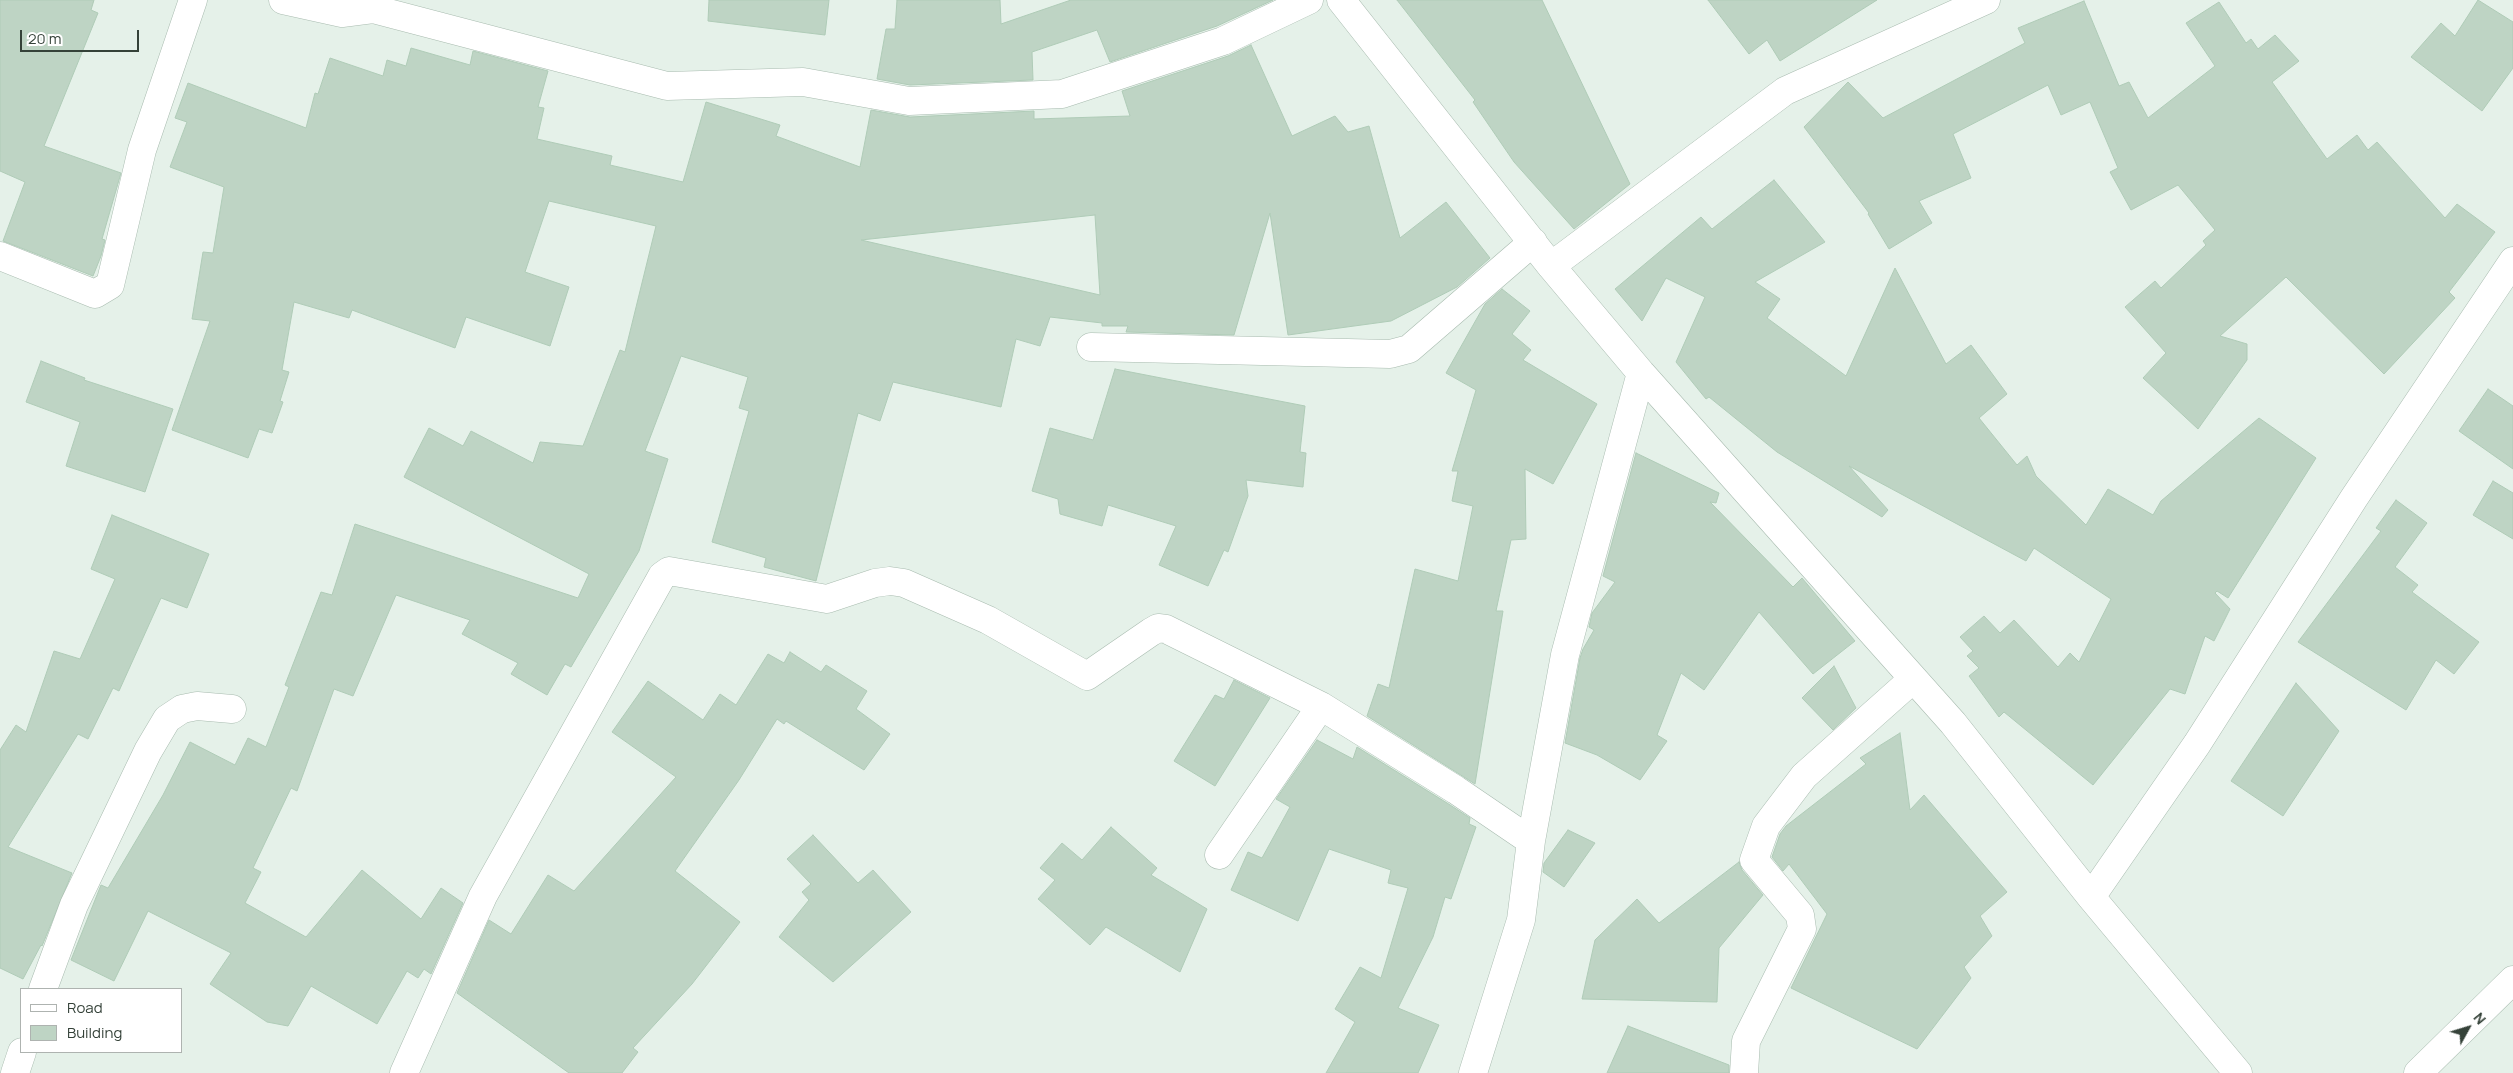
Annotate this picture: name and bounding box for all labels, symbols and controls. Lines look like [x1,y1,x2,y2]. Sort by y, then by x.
scale bar [22,20,141,52]
text: 20 m [28,28,61,49]
legend [20,988,182,1053]
text: Road [67,997,103,1018]
north arrow [2443,1003,2493,1053]
text: N [2469,1008,2491,1028]
text: Building [67,1022,122,1043]

